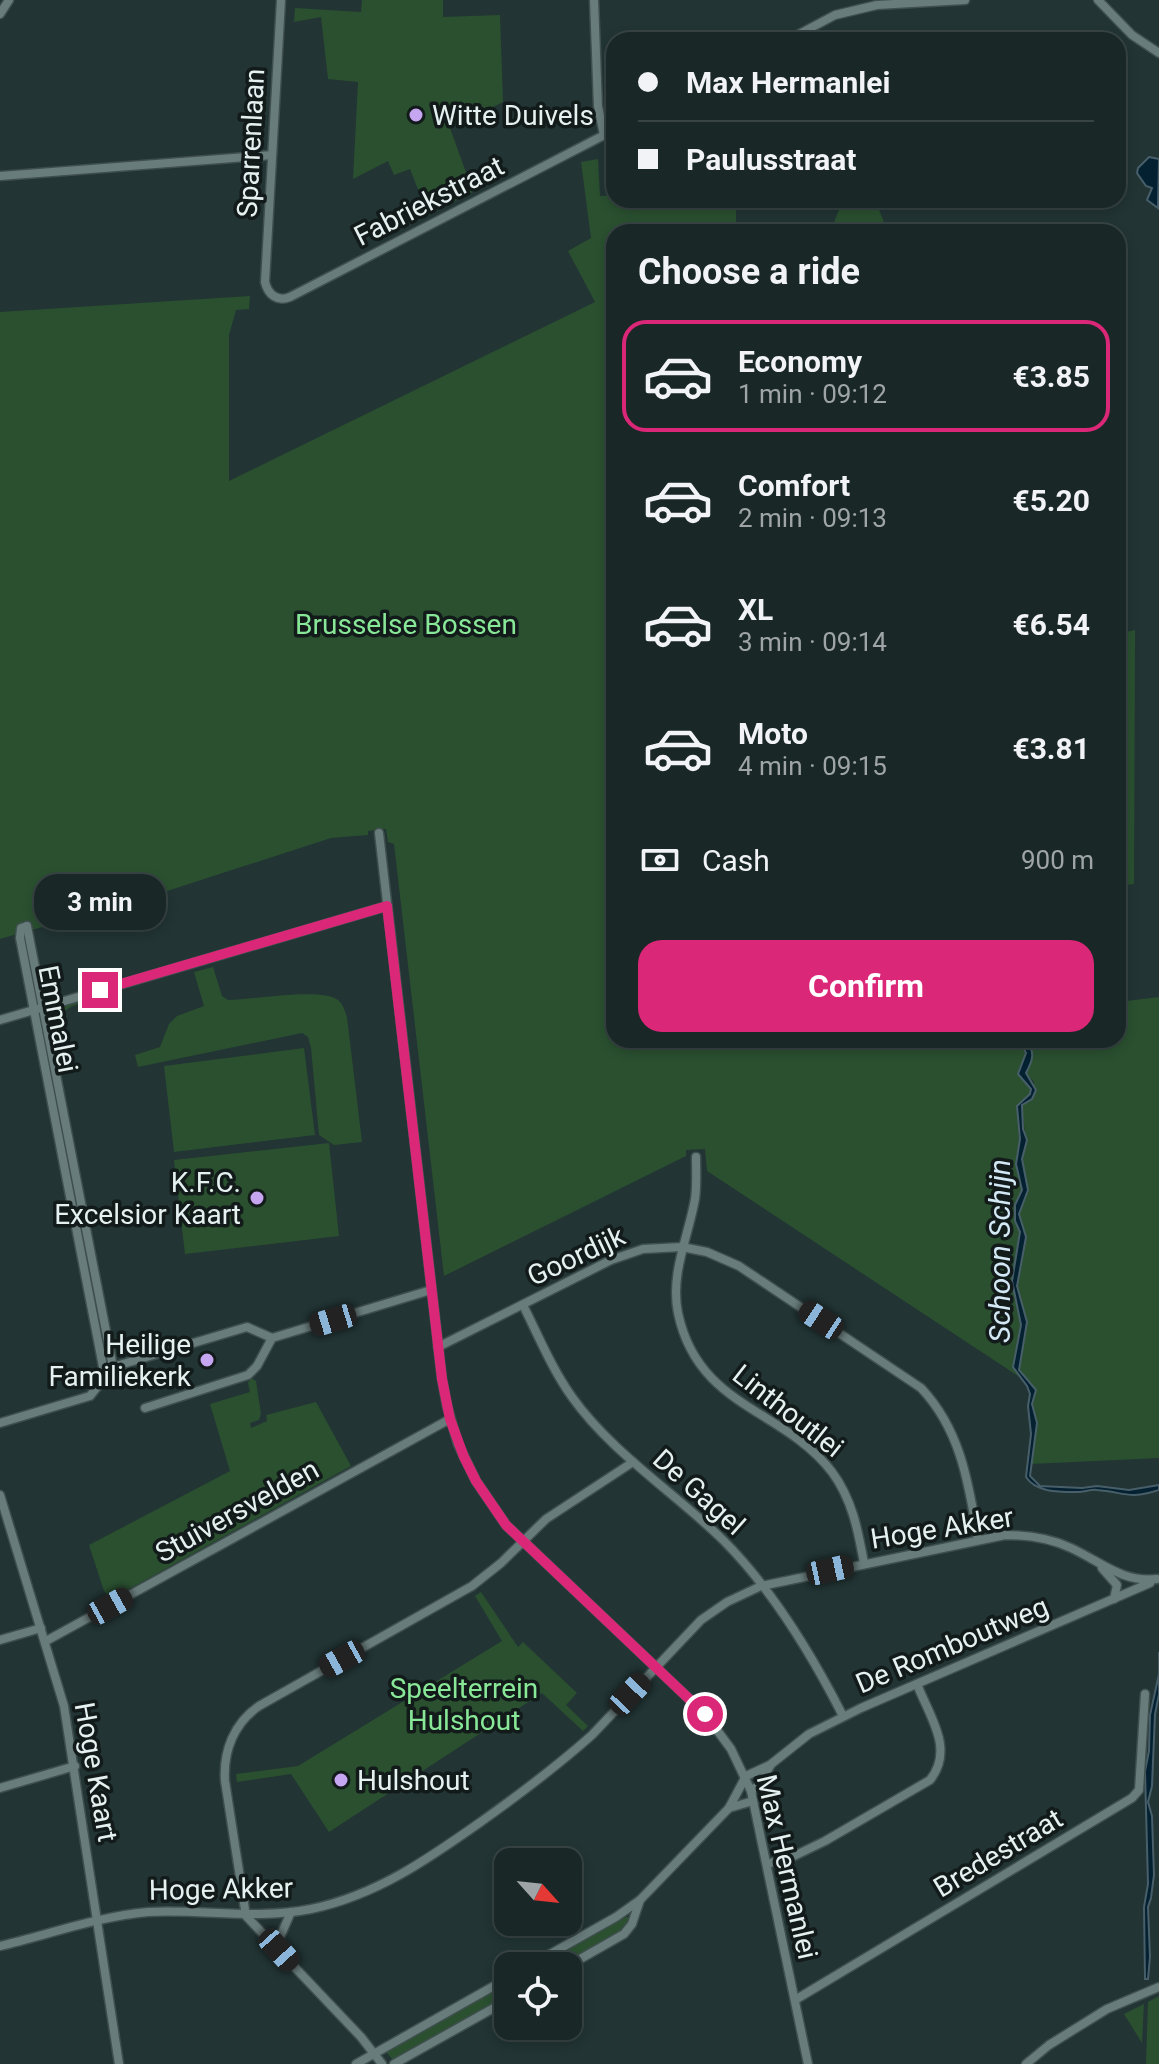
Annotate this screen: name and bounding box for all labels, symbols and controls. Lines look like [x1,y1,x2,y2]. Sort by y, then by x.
text: Max Hermanlei [686,65,890,100]
street label: Sparrenlaan [231,68,271,218]
place label: Witte Duivels [432,99,594,132]
marker: Witte Duivels [407,106,425,124]
text: Paulusstraat [686,142,857,177]
street label: Fabriekstraat [349,149,509,253]
text: Choose a ride [638,251,860,293]
icon: car [642,340,714,412]
text: Economy [738,344,862,379]
text: €3.85 [1012,359,1090,394]
text: 1 min · 09:12 [738,379,887,409]
icon: car [642,464,714,536]
text: Comfort [738,468,850,503]
text: €5.20 [1012,483,1090,518]
text: 2 min · 09:13 [738,503,887,533]
icon: car [642,588,714,660]
text: XL [738,592,773,627]
text: €6.54 [1012,607,1090,642]
park label: Brusselse Bossen [295,608,517,641]
text: 3 min · 09:14 [738,627,887,657]
icon: car [642,712,714,784]
text: Moto [738,716,808,751]
text: €3.81 [1012,731,1090,766]
text: 4 min · 09:15 [738,751,887,781]
icon: cash [638,838,682,882]
text: Cash [702,843,770,878]
text: 900 m [1021,845,1094,875]
callout: 3 min [34,874,166,930]
text: 3 min [67,887,133,917]
button: Confirm [638,940,1094,1032]
street label: Emmalei [31,962,85,1076]
route end [82,972,118,1008]
water label: Schoon Schijn [982,1159,1017,1343]
place label: K.F.C. Excelsior Kaart [54,1166,241,1231]
marker: K.F.C. Excelsior Kaart [248,1189,266,1207]
street label: Goordijk [522,1219,631,1293]
car [794,1297,848,1343]
car [307,1302,359,1338]
place label: Heilige Familiekerk [48,1328,192,1393]
marker: Heilige Familiekerk [198,1351,216,1369]
street label: Linthoutlei [726,1358,850,1464]
street label: De Gagel [646,1442,752,1542]
street label: Stuiversvelden [150,1453,324,1569]
street label: Hoge Akker [868,1500,1016,1556]
car [804,1553,856,1587]
car [83,1584,137,1628]
street label: De Romboutweg [851,1590,1053,1700]
car [315,1637,369,1681]
car [605,1668,655,1720]
park label: Speelterrein Hulshout [390,1672,538,1737]
route start [687,1696,723,1732]
street label: Hoge Kaart [68,1700,124,1844]
place label: Hulshout [357,1764,470,1797]
marker: Hulshout [332,1771,350,1789]
street label: Max Hermanlei [750,1771,824,1963]
street label: Bredestraat [928,1802,1068,1904]
north arrow [494,1848,582,1936]
map controls [494,1848,582,2040]
street label: Hoge Akker [149,1871,294,1907]
car [254,1924,304,1976]
button: locate [494,1952,582,2040]

